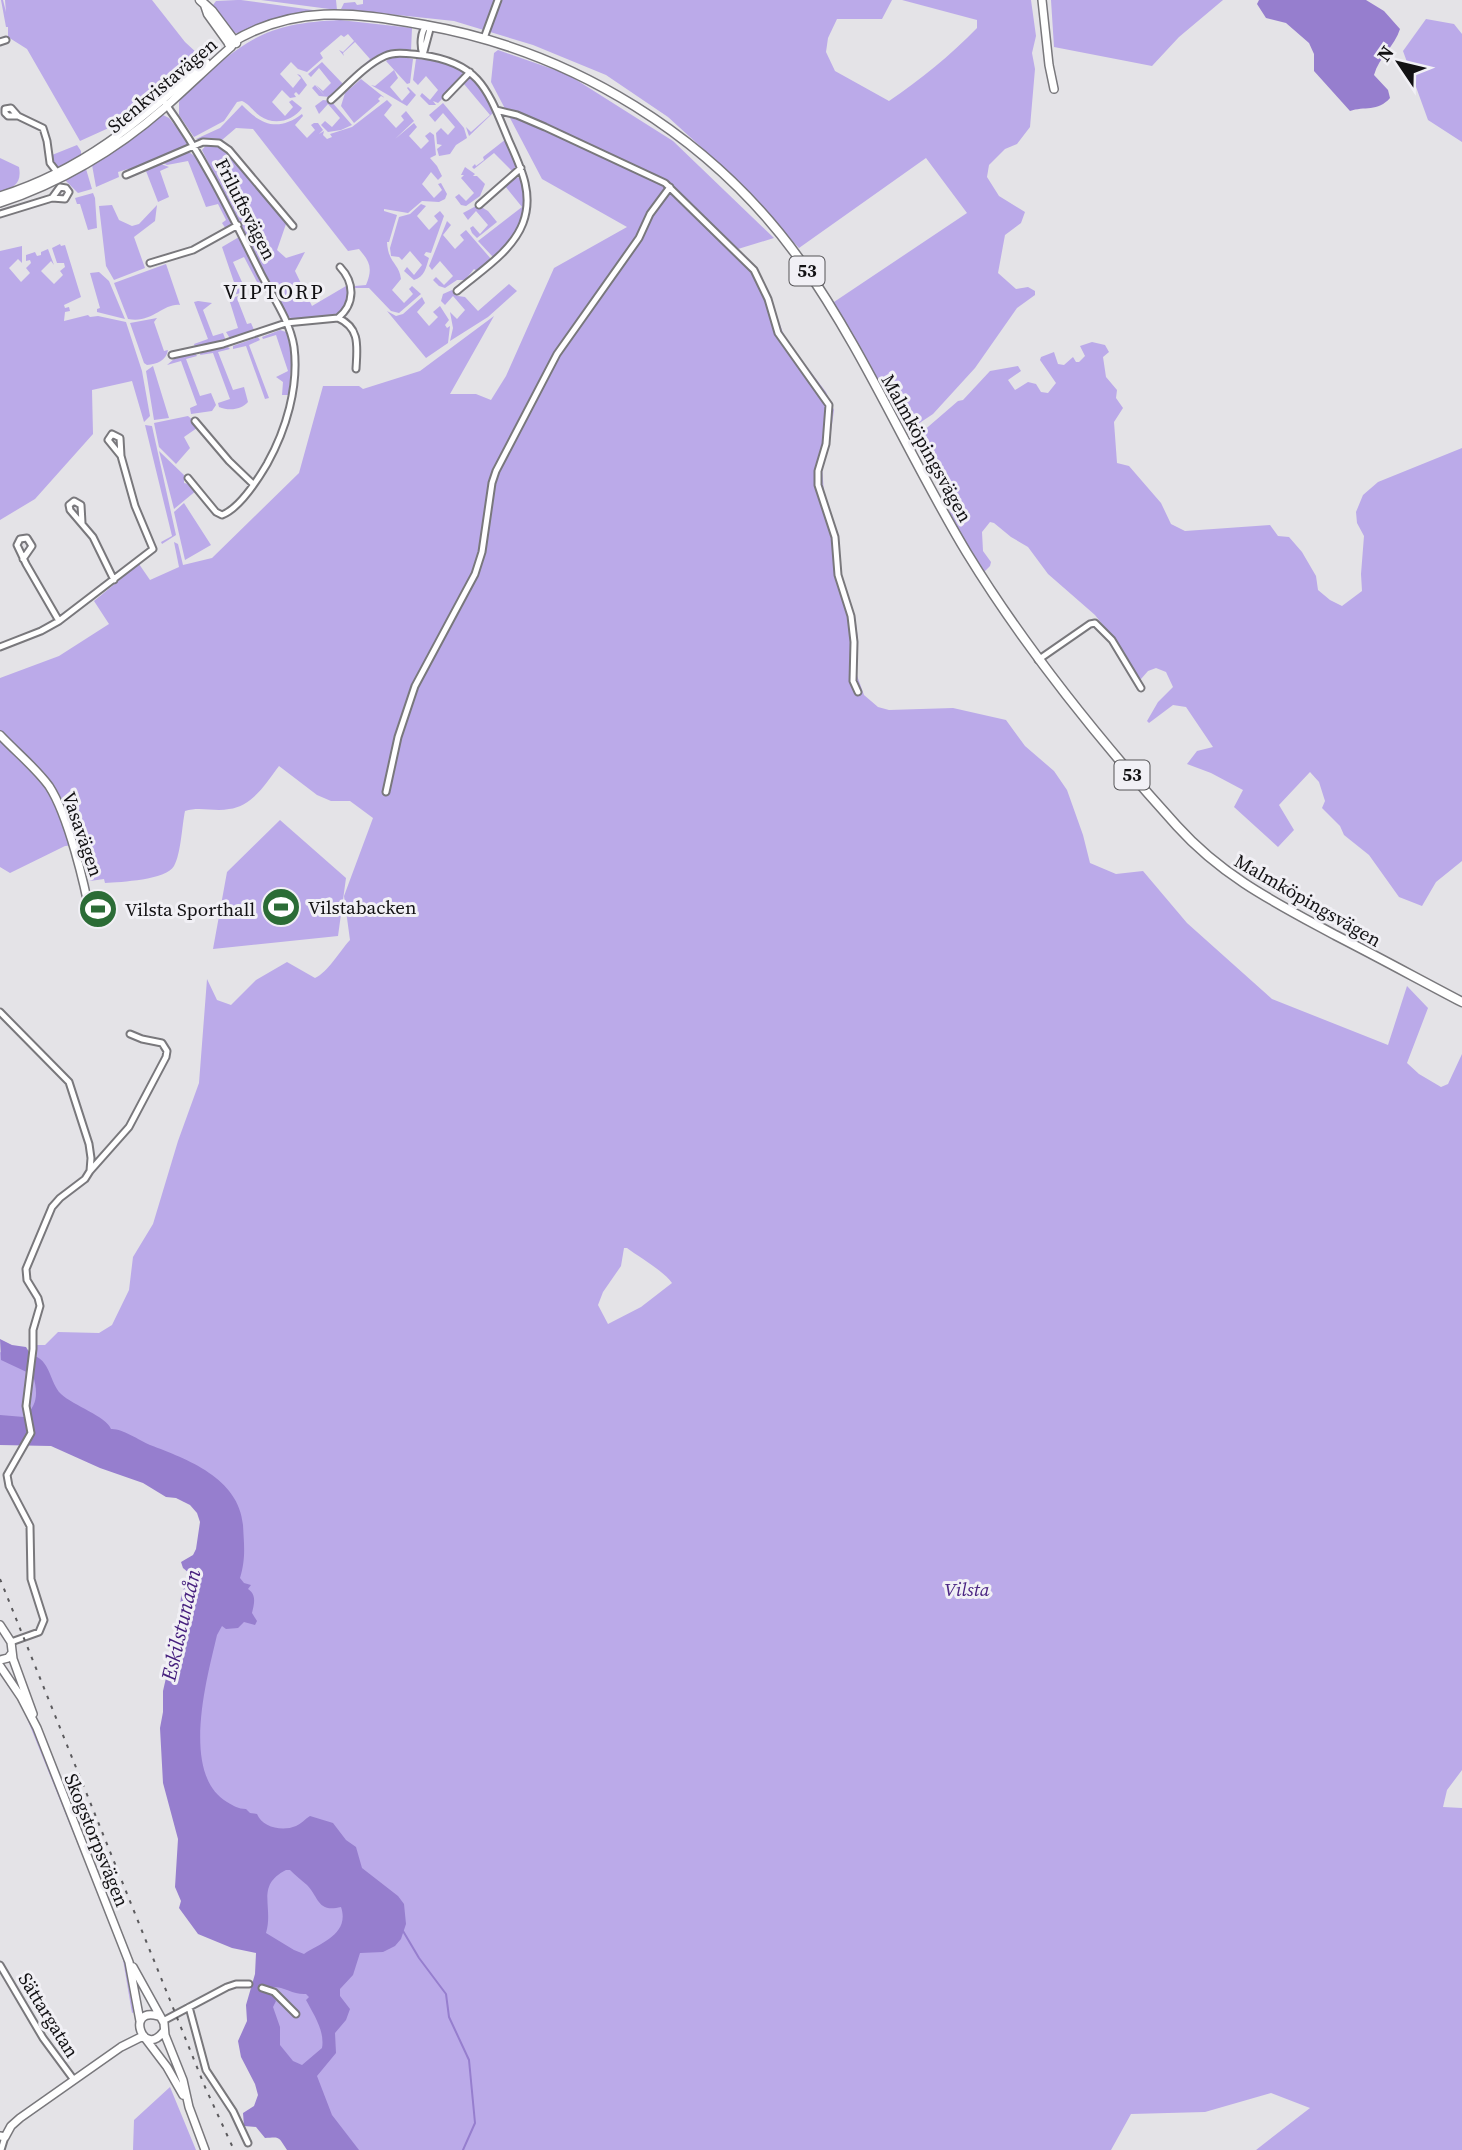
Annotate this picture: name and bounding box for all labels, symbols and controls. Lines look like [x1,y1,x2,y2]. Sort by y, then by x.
north arrow [1364,28,1434,98]
street label: Stenkvistavägen [102,31,222,139]
text: N [1370,40,1400,66]
street label: Friluftsvägen [209,154,283,264]
road number: 53 [790,256,824,286]
district label: VIPTORP [223,277,325,306]
street label: Malmköpingsvägen [876,369,978,527]
road number: 53 [1114,760,1150,790]
street label: Vasavägen [56,788,110,880]
street label: Malmköpingsvägen [1230,847,1386,953]
sports icon: Vilstabacken [260,886,302,928]
sports icon: Vilsta Sporthall [77,888,119,930]
place label: Vilstabacken [308,894,417,920]
place label: Vilsta Sporthall [125,896,255,922]
water label: Eskilstunaån [153,1566,207,1684]
park label: Vilsta [944,1576,990,1602]
street label: Skogstorpsvägen [58,1769,136,1911]
street label: Sättargatan [13,1968,85,2062]

